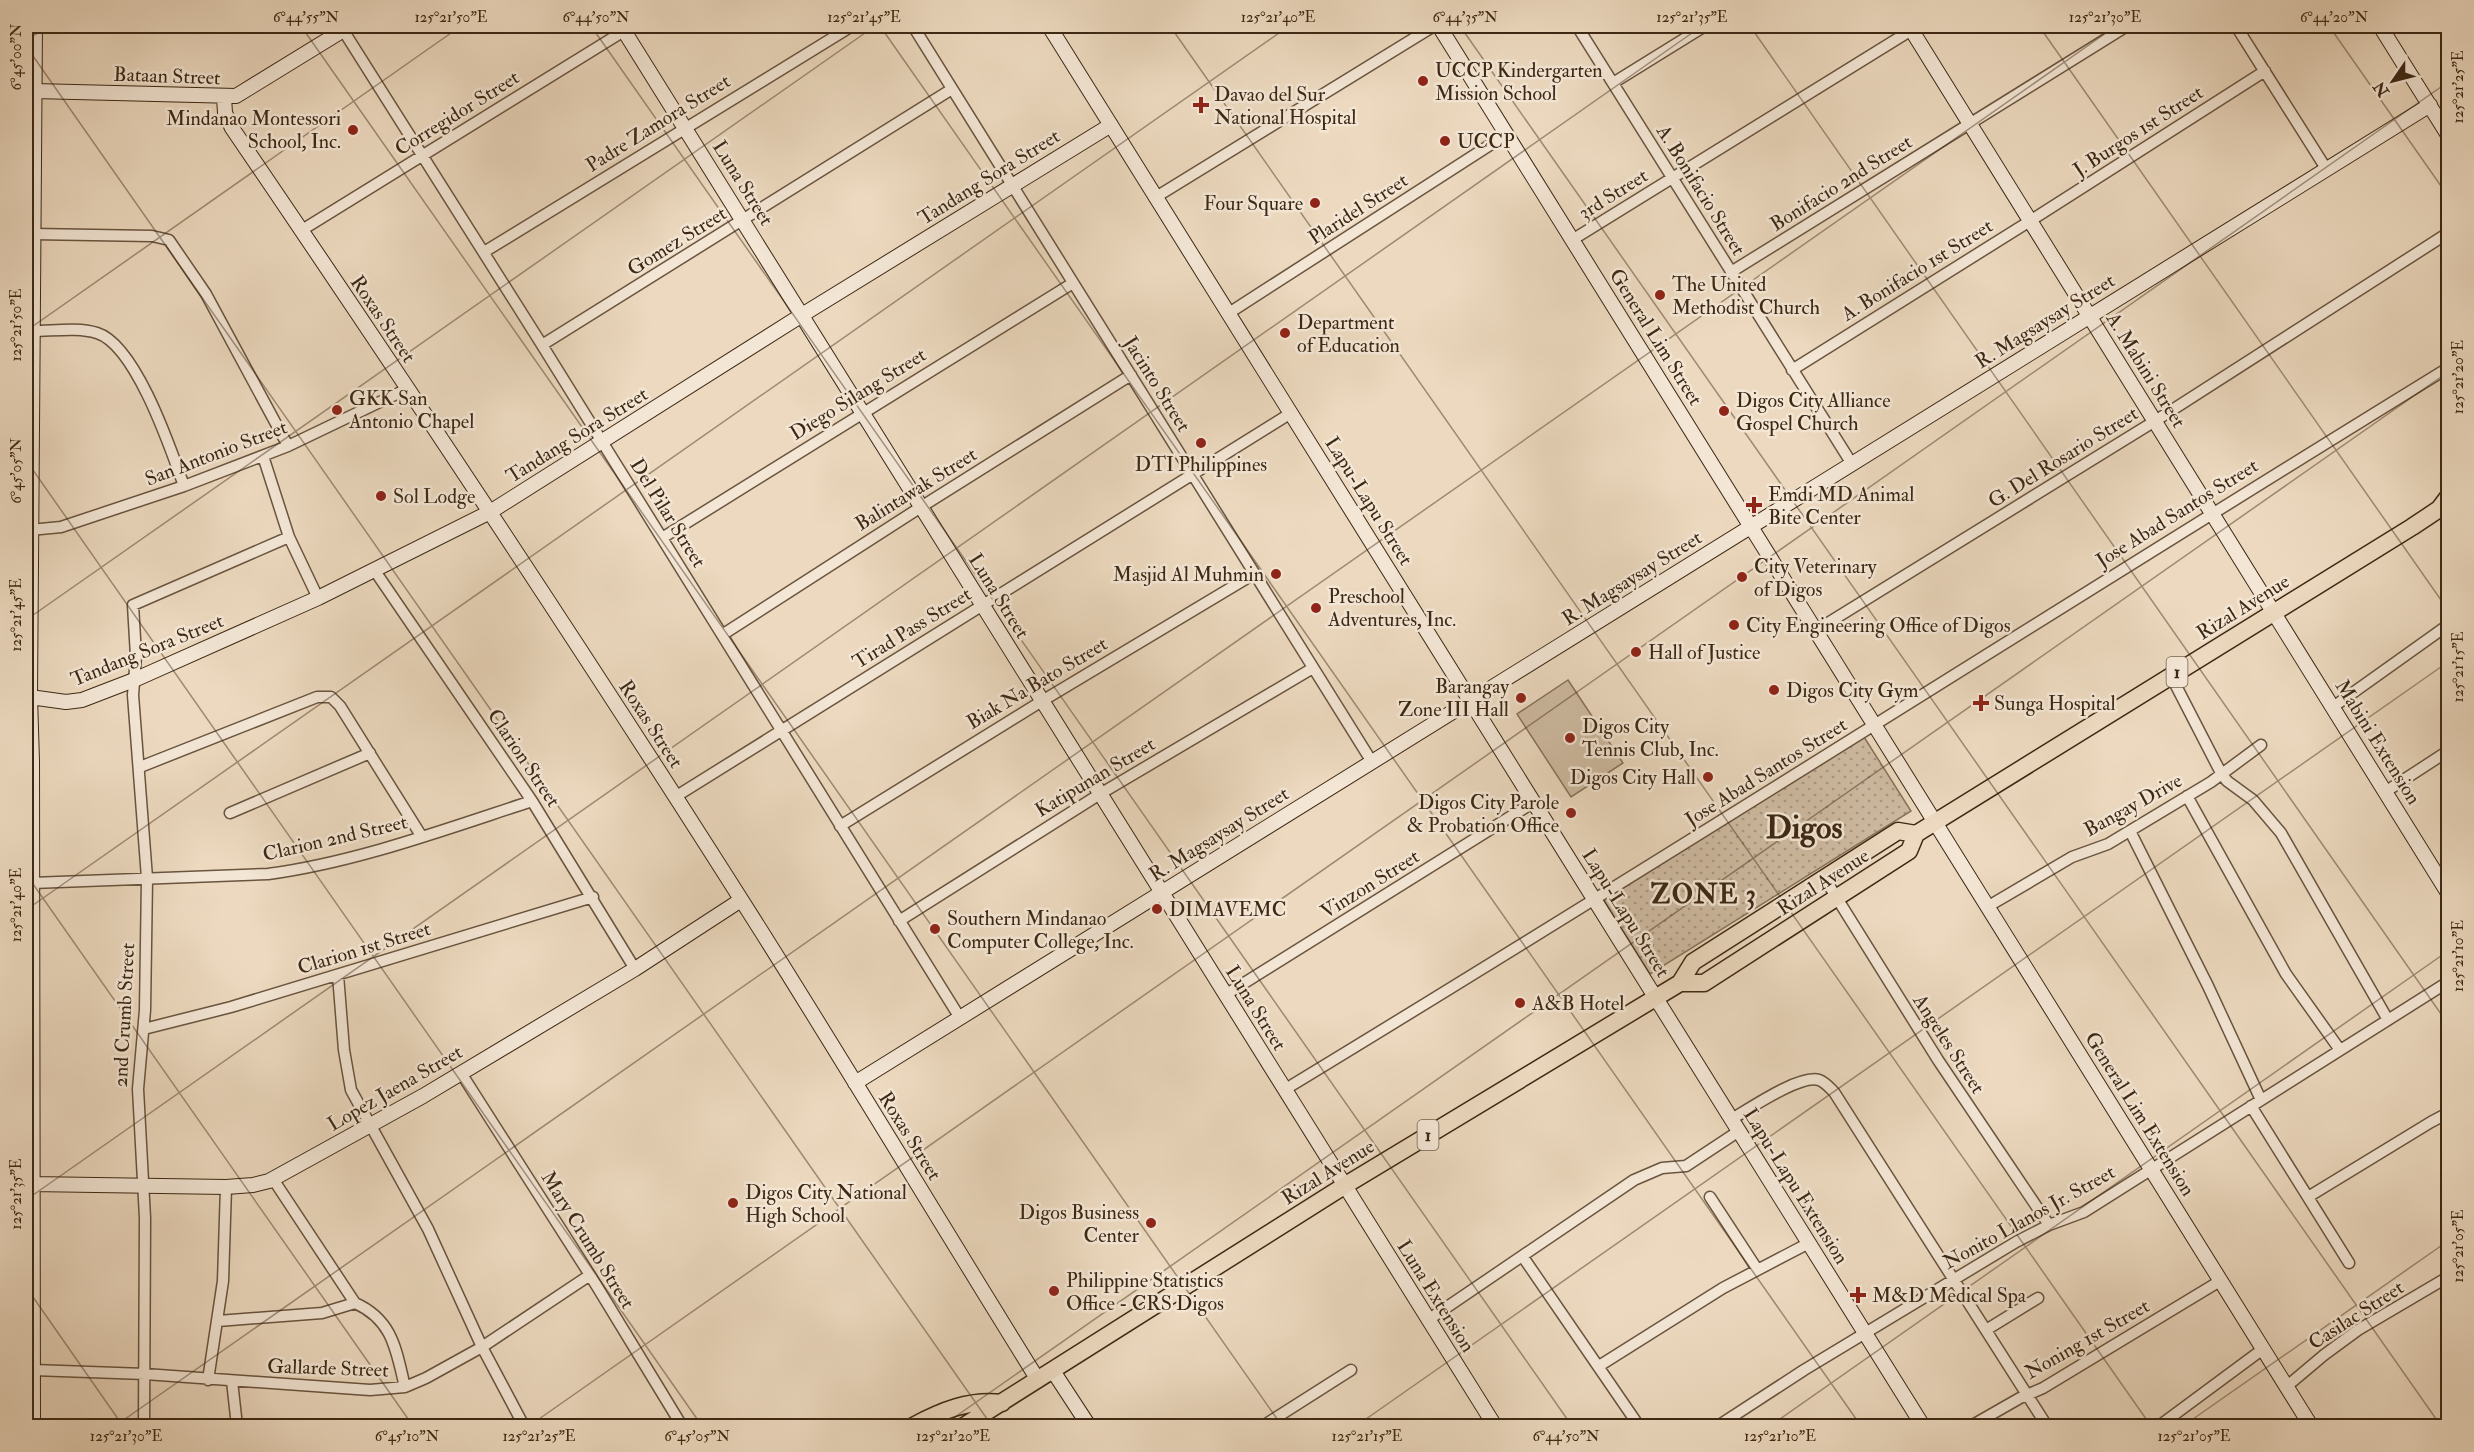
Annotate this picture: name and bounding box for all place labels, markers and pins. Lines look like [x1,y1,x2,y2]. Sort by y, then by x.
place label: UCCP Kindergarten Mission School [1435,58,1603,106]
marker: UCCP Kindergarten Mission School [1416,74,1430,88]
place label: Davao del Sur National Hospital [1214,82,1357,131]
marker: Davao del Sur National Hospital [1192,96,1210,114]
place label: Mindanao Montessori School, Inc. [166,106,341,154]
marker: Mindanao Montessori School, Inc. [346,123,360,137]
place label: UCCP [1457,129,1515,154]
marker: UCCP [1438,134,1452,148]
place label: Four Square [1203,191,1303,216]
marker: Four Square [1308,196,1322,210]
place label: The United Methodist Church [1672,272,1820,320]
marker: The United Methodist Church [1653,288,1667,302]
place label: Department of Education [1297,310,1400,358]
marker: Department of Education [1278,326,1292,340]
place label: GKK San Antonio Chapel [348,386,474,435]
place label: Digos City Alliance Gospel Church [1736,388,1891,437]
marker: GKK San Antonio Chapel [330,403,344,417]
marker: Digos City Alliance Gospel Church [1717,404,1731,418]
marker: DTI Philippines [1194,436,1208,450]
place label: DTI Philippines [1135,452,1267,478]
place label: Emdi MD Animal Bite Center [1768,482,1914,530]
place label: Sol Lodge [393,484,475,509]
marker: Sol Lodge [374,489,388,503]
marker: Emdi MD Animal Bite Center [1745,496,1763,514]
place label: City Veterinary of Digos [1754,554,1878,602]
place label: Masjid Al Muhmin [1113,562,1264,587]
marker: Masjid Al Muhmin [1269,567,1283,581]
marker: City Veterinary of Digos [1735,570,1749,584]
place label: Preschool Adventures, Inc. [1327,584,1456,632]
marker: Preschool Adventures, Inc. [1309,601,1323,615]
place label: City Engineering Office of Digos [1746,613,2011,638]
marker: City Engineering Office of Digos [1727,618,1741,632]
place label: Hall of Justice [1648,640,1760,665]
marker: Hall of Justice [1629,645,1643,659]
place label: Barangay Zone III Hall [1398,674,1510,722]
place label: Digos City Gym [1786,678,1919,703]
marker: Digos City Gym [1767,683,1781,697]
marker: Barangay Zone III Hall [1514,691,1528,705]
place label: Sunga Hospital [1994,691,2116,717]
marker: Sunga Hospital [1972,694,1990,712]
place label: Digos City Tennis Club, Inc. [1582,714,1719,762]
marker: Digos City Tennis Club, Inc. [1563,731,1577,745]
place label: Digos City Hall [1570,765,1696,790]
marker: Digos City Hall [1701,770,1715,784]
place label: Digos City Parole & Probation Office [1407,790,1559,838]
marker: Digos City Parole & Probation Office [1564,806,1578,820]
place label: DIMAVEMC [1169,897,1286,922]
marker: DIMAVEMC [1150,902,1164,916]
place label: Southern Mindanao Computer College, Inc. [947,906,1134,955]
marker: Southern Mindanao Computer College, Inc. [928,922,942,936]
place label: A&B Hotel [1531,991,1624,1016]
marker: A&B Hotel [1513,996,1527,1010]
place label: Digos City National High School [745,1180,907,1228]
marker: Digos City National High School [726,1196,740,1210]
place label: Digos Business Center [1019,1200,1140,1248]
marker: Digos Business Center [1144,1216,1158,1230]
place label: Philippine Statistics Office - CRS Digos [1066,1268,1224,1316]
place label: M&D Medical Spa [1872,1283,2027,1309]
marker: Philippine Statistics Office - CRS Digos [1047,1284,1061,1298]
marker: M&D Medical Spa [1849,1286,1867,1304]

